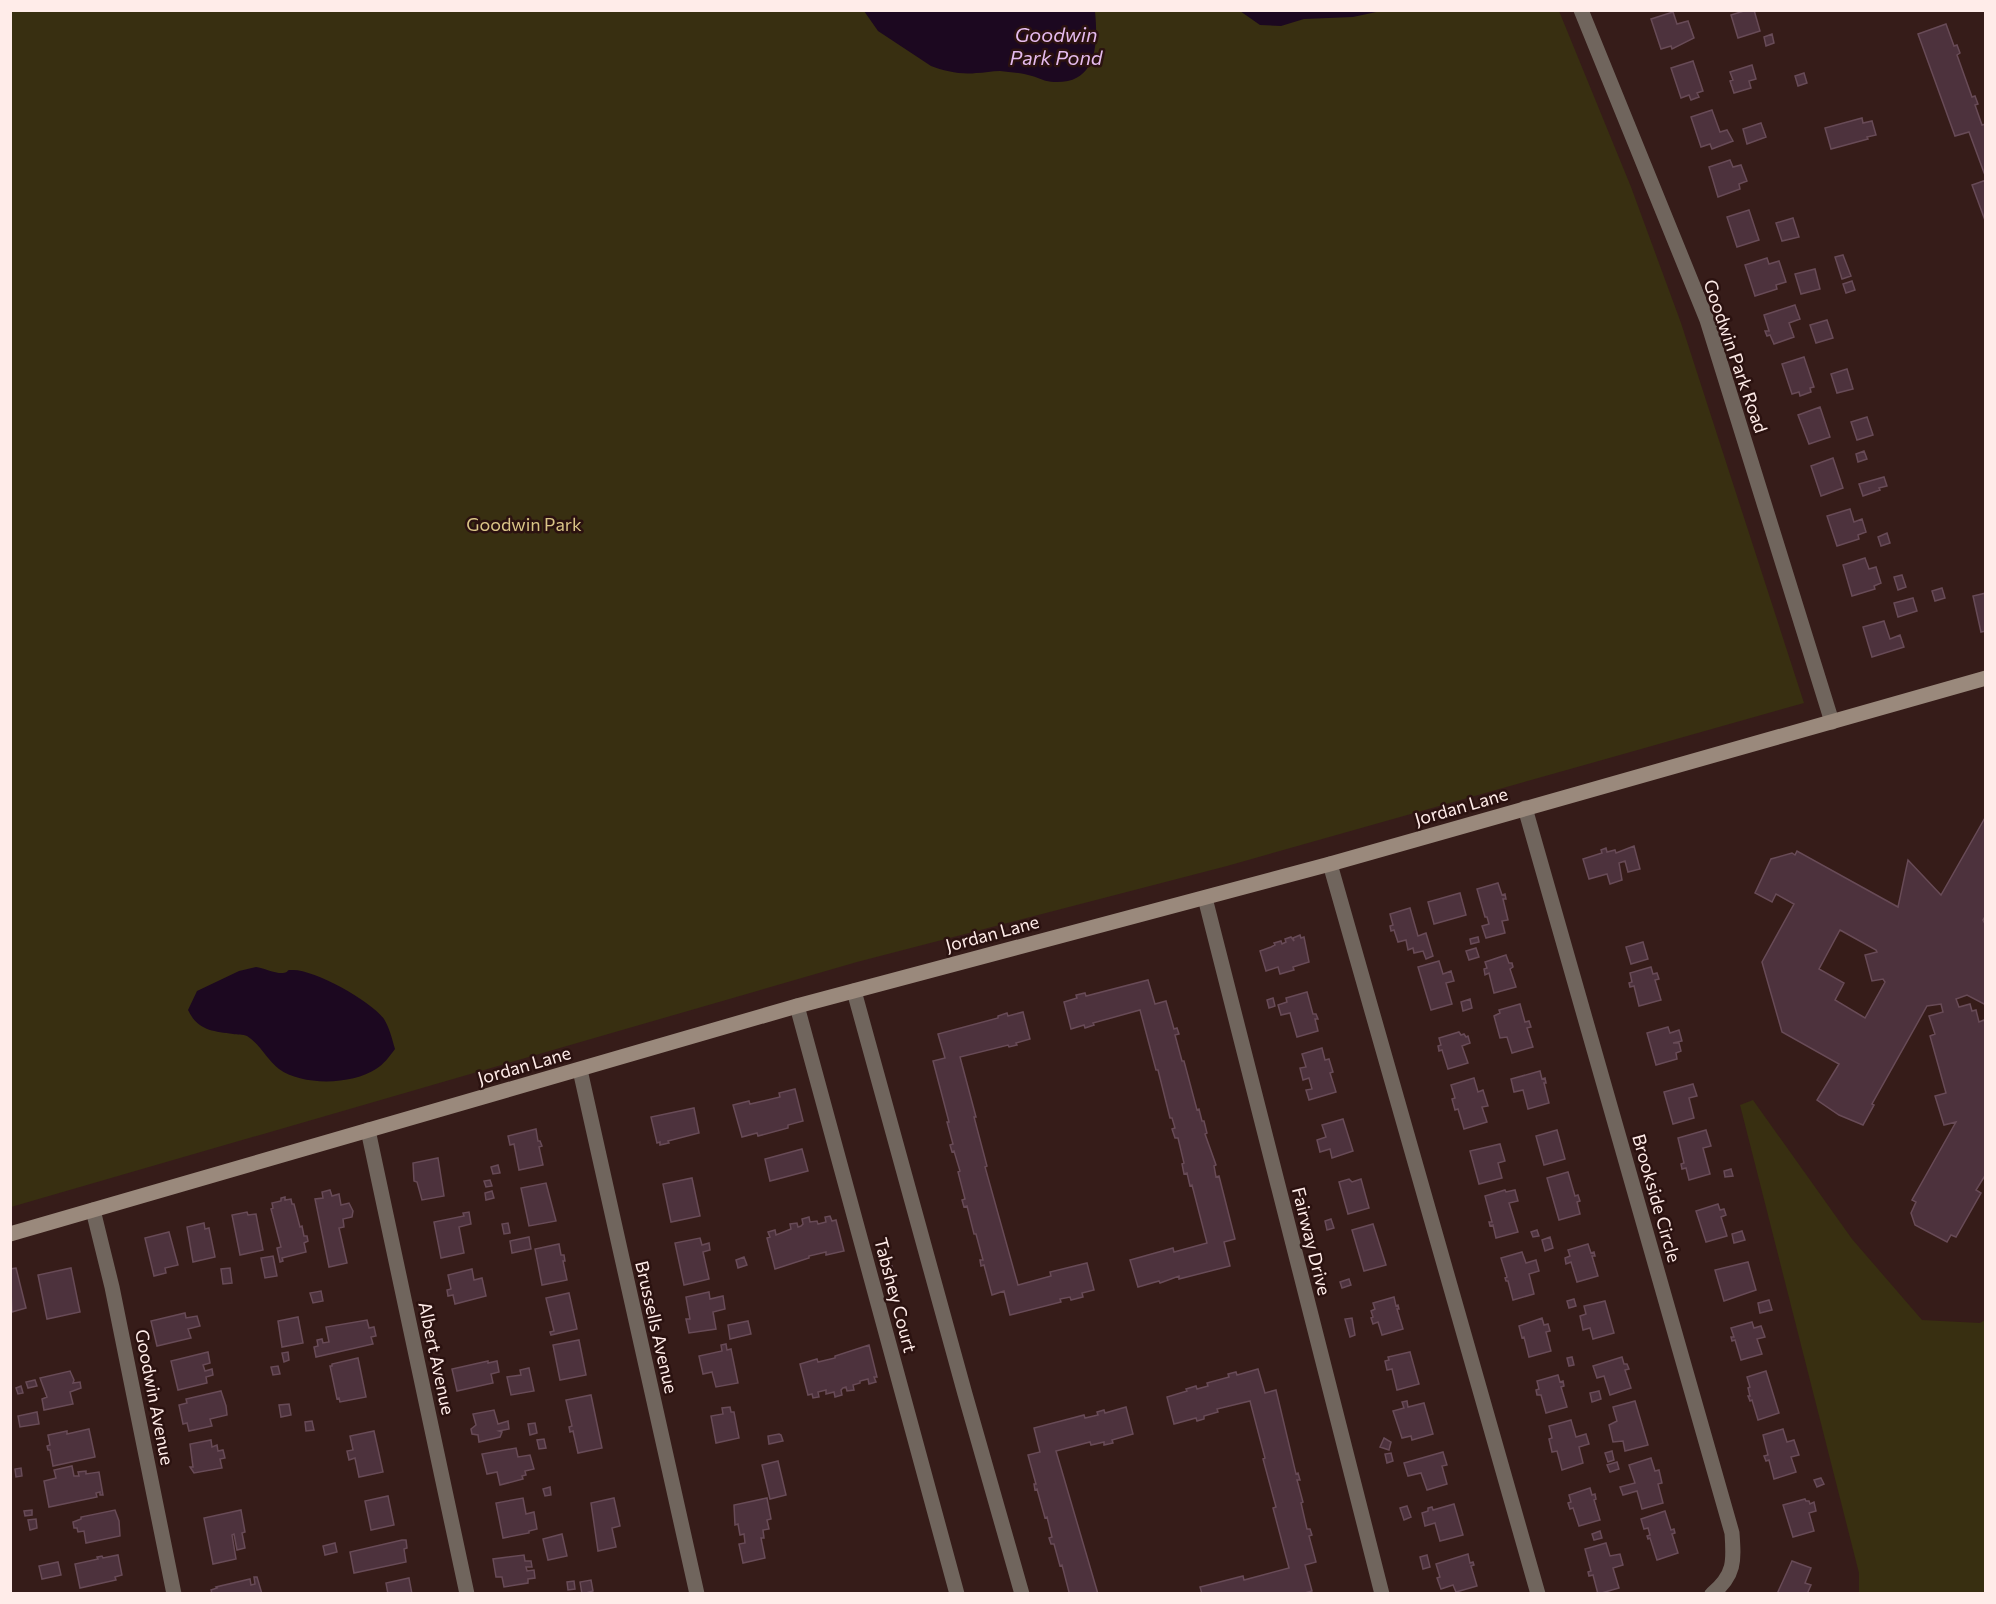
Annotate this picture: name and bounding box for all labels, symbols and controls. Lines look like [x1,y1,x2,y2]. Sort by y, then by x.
water label: Goodwin Park Pond [1010,22,1104,69]
street label: Goodwin Park Road [1699,276,1773,436]
park label: Goodwin Park [466,513,582,535]
street label: Jordan Lane [1412,782,1510,830]
street label: Jordan Lane [943,910,1041,956]
street label: Jordan Lane [475,1041,573,1089]
street label: Brookside Circle [1628,1131,1686,1265]
street label: Fairway Drive [1288,1185,1336,1297]
street label: Tabshey Court [870,1235,922,1355]
street label: Brussells Avenue [631,1259,683,1395]
street label: Albert Avenue [414,1299,460,1417]
street label: Goodwin Avenue [131,1327,179,1467]

